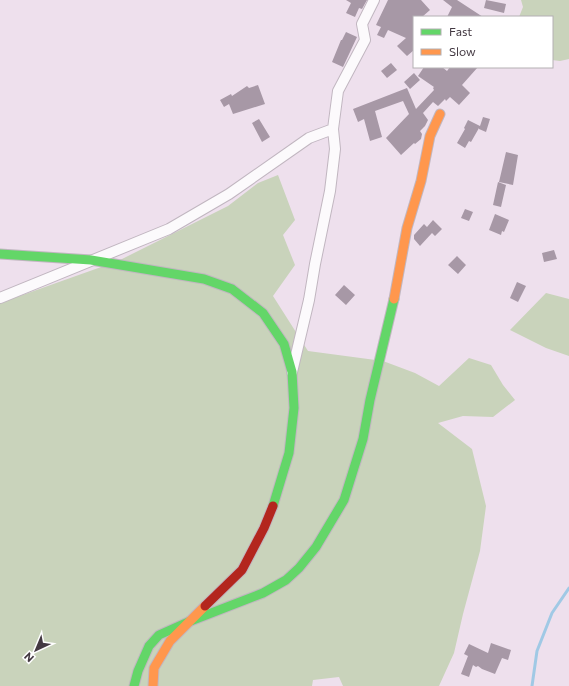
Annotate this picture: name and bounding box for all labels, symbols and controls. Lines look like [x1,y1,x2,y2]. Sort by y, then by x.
legend [413,16,553,68]
text: Fast [449,24,472,38]
text: Slow [449,44,476,58]
north arrow [16,630,56,670]
text: N [21,650,36,665]

